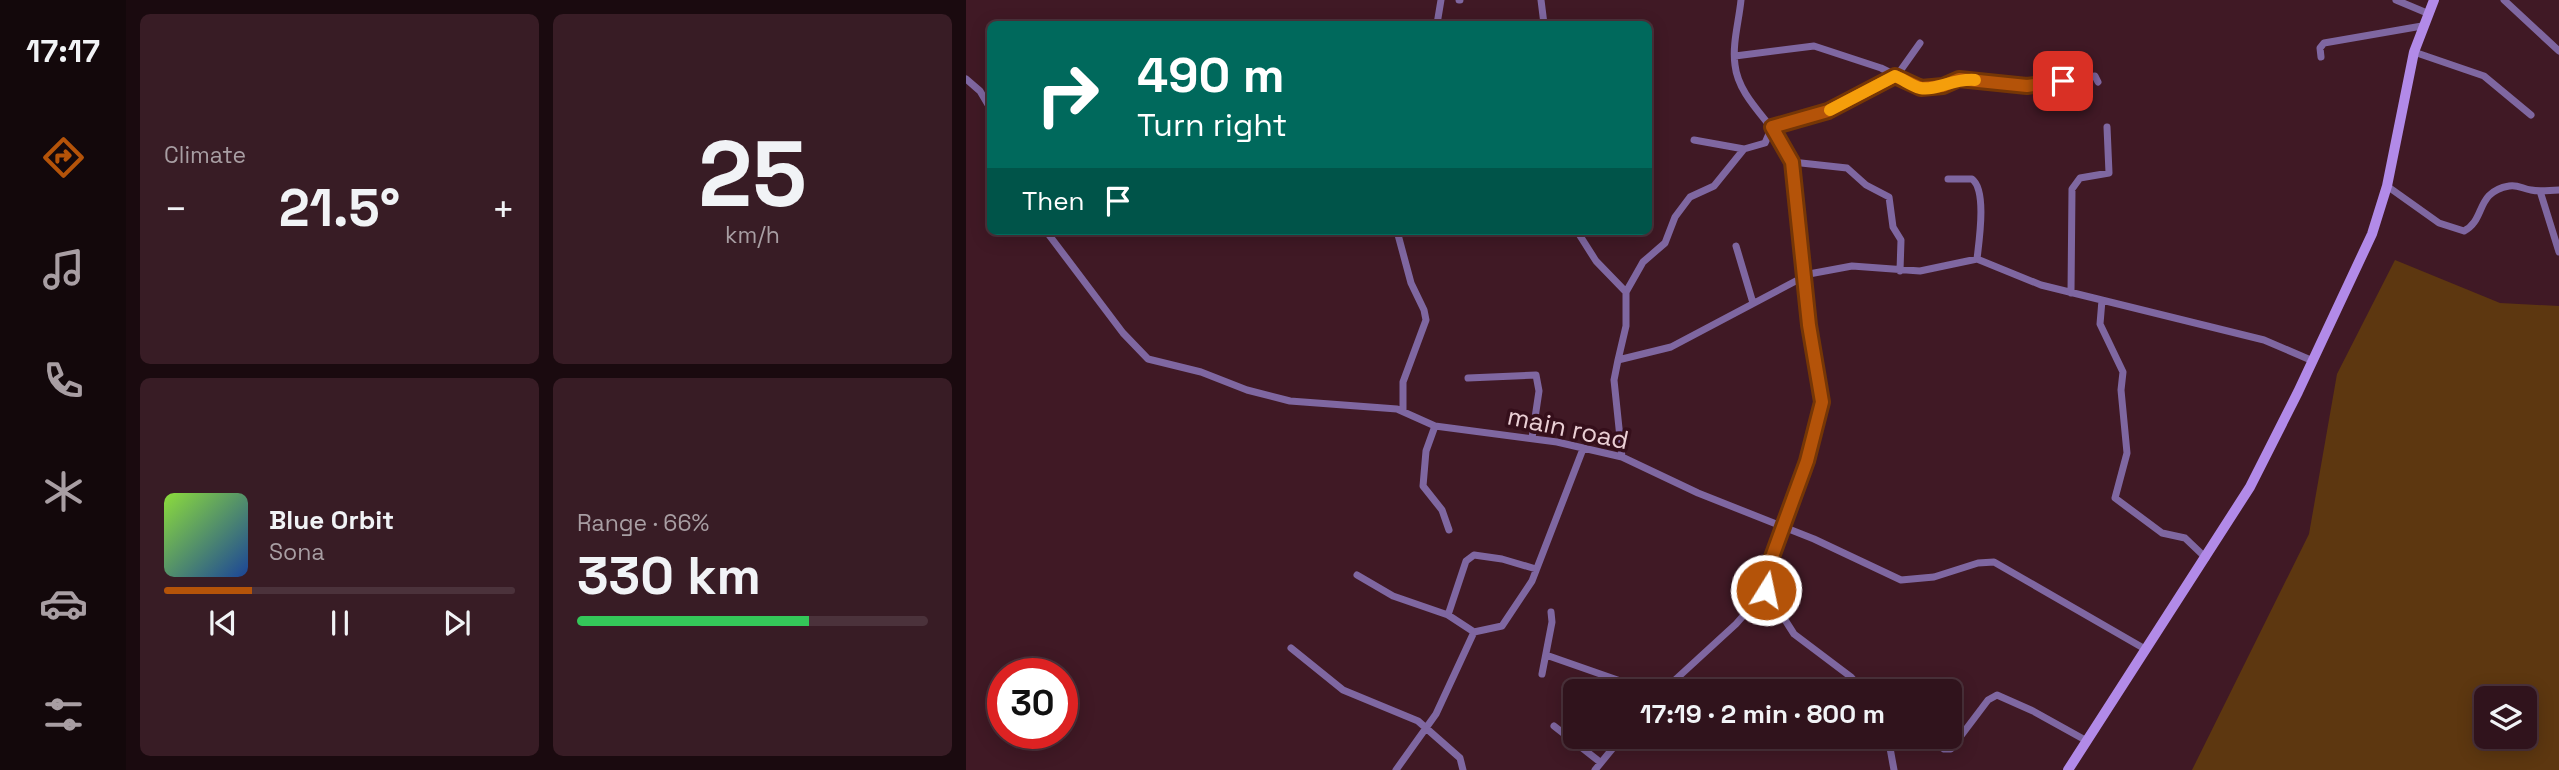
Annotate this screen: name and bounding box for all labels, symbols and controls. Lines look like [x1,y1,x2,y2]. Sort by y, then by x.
text: 17:17 [26,31,100,71]
text: 490 m [1137,44,1285,106]
icon: right [1022,49,1113,140]
pin [2033,51,2093,111]
icon: arrive [2044,62,2082,100]
text: Turn right [1137,105,1287,145]
text: 25 [698,116,807,233]
icon: directions [39,133,88,182]
text: Climate [164,140,246,170]
text: 21.5° [279,175,400,241]
icon: arrive [1099,182,1137,220]
text: Then [1022,184,1085,218]
text: − [164,185,188,233]
text: + [491,185,515,233]
text: km/h [725,220,780,250]
icon: music [39,245,88,294]
icon: phone [39,356,88,405]
street label: main road [1504,399,1632,457]
icon: climate [39,467,88,516]
text: Blue Orbit [269,503,394,537]
text: Range · 66% [577,508,709,538]
text: Sona [269,537,325,567]
text: 330 km [577,543,761,609]
position arrow [1729,553,1803,627]
icon: car [39,579,88,628]
icon: previous [204,604,242,642]
icon: pause [321,604,359,642]
icon: next [438,604,476,642]
speed limit sign: 30 [987,658,1078,749]
map controls [2474,686,2537,749]
button: layers [2474,686,2537,749]
icon: filters [39,690,88,739]
text: 17:19 · 2 min · 800 m [1640,697,1885,731]

